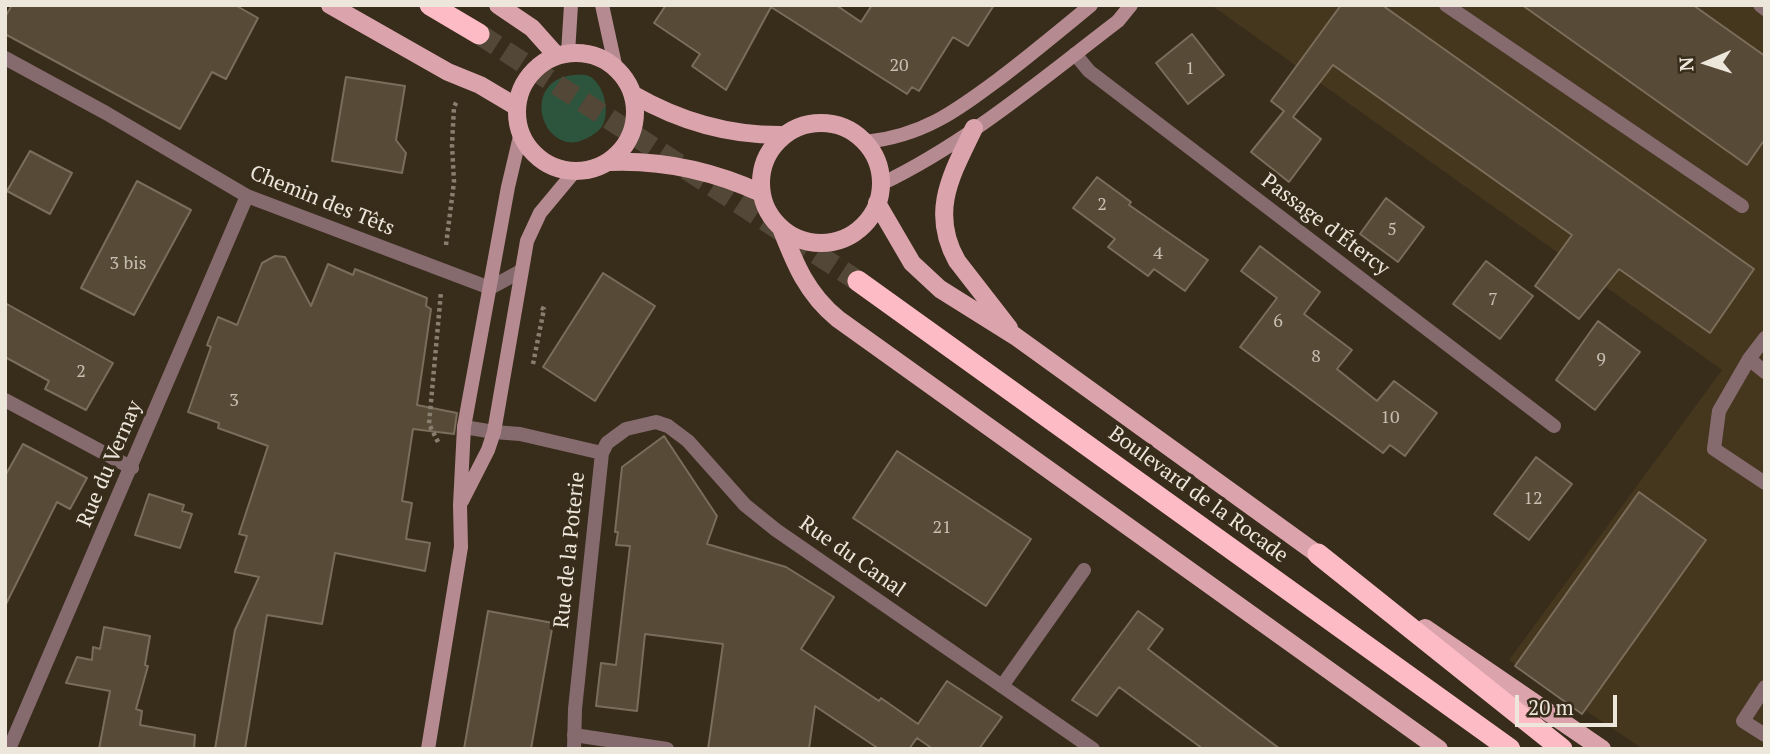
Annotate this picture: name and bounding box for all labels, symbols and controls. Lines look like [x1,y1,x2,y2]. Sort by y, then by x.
north arrow [1672,28,1742,98]
house number: 20 [889,55,909,77]
text: N [1673,56,1698,72]
house number: 1 [1185,58,1195,80]
street label: Chemin des Têts [246,160,398,242]
street label: Passage d'Étercy [1256,169,1394,281]
house number: 2 [1097,194,1107,216]
house number: 5 [1387,219,1397,241]
house number: 4 [1153,243,1163,265]
house number: 3 bis [110,253,146,275]
house number: 7 [1488,289,1498,311]
house number: 6 [1273,311,1283,333]
house number: 8 [1311,346,1321,368]
house number: 9 [1596,349,1606,371]
house number: 2 [76,361,86,383]
house number: 3 [229,390,239,412]
street label: Rue du Vernay [72,397,148,531]
house number: 10 [1380,407,1400,429]
street label: Boulevard de la Rocade [1103,421,1293,569]
street label: Rue de la Poterie [549,471,591,629]
house number: 12 [1523,488,1543,510]
street label: Rue du Canal [794,511,910,603]
house number: 21 [932,517,952,539]
scale bar [1518,680,1620,724]
text: 20 m [1528,693,1574,721]

